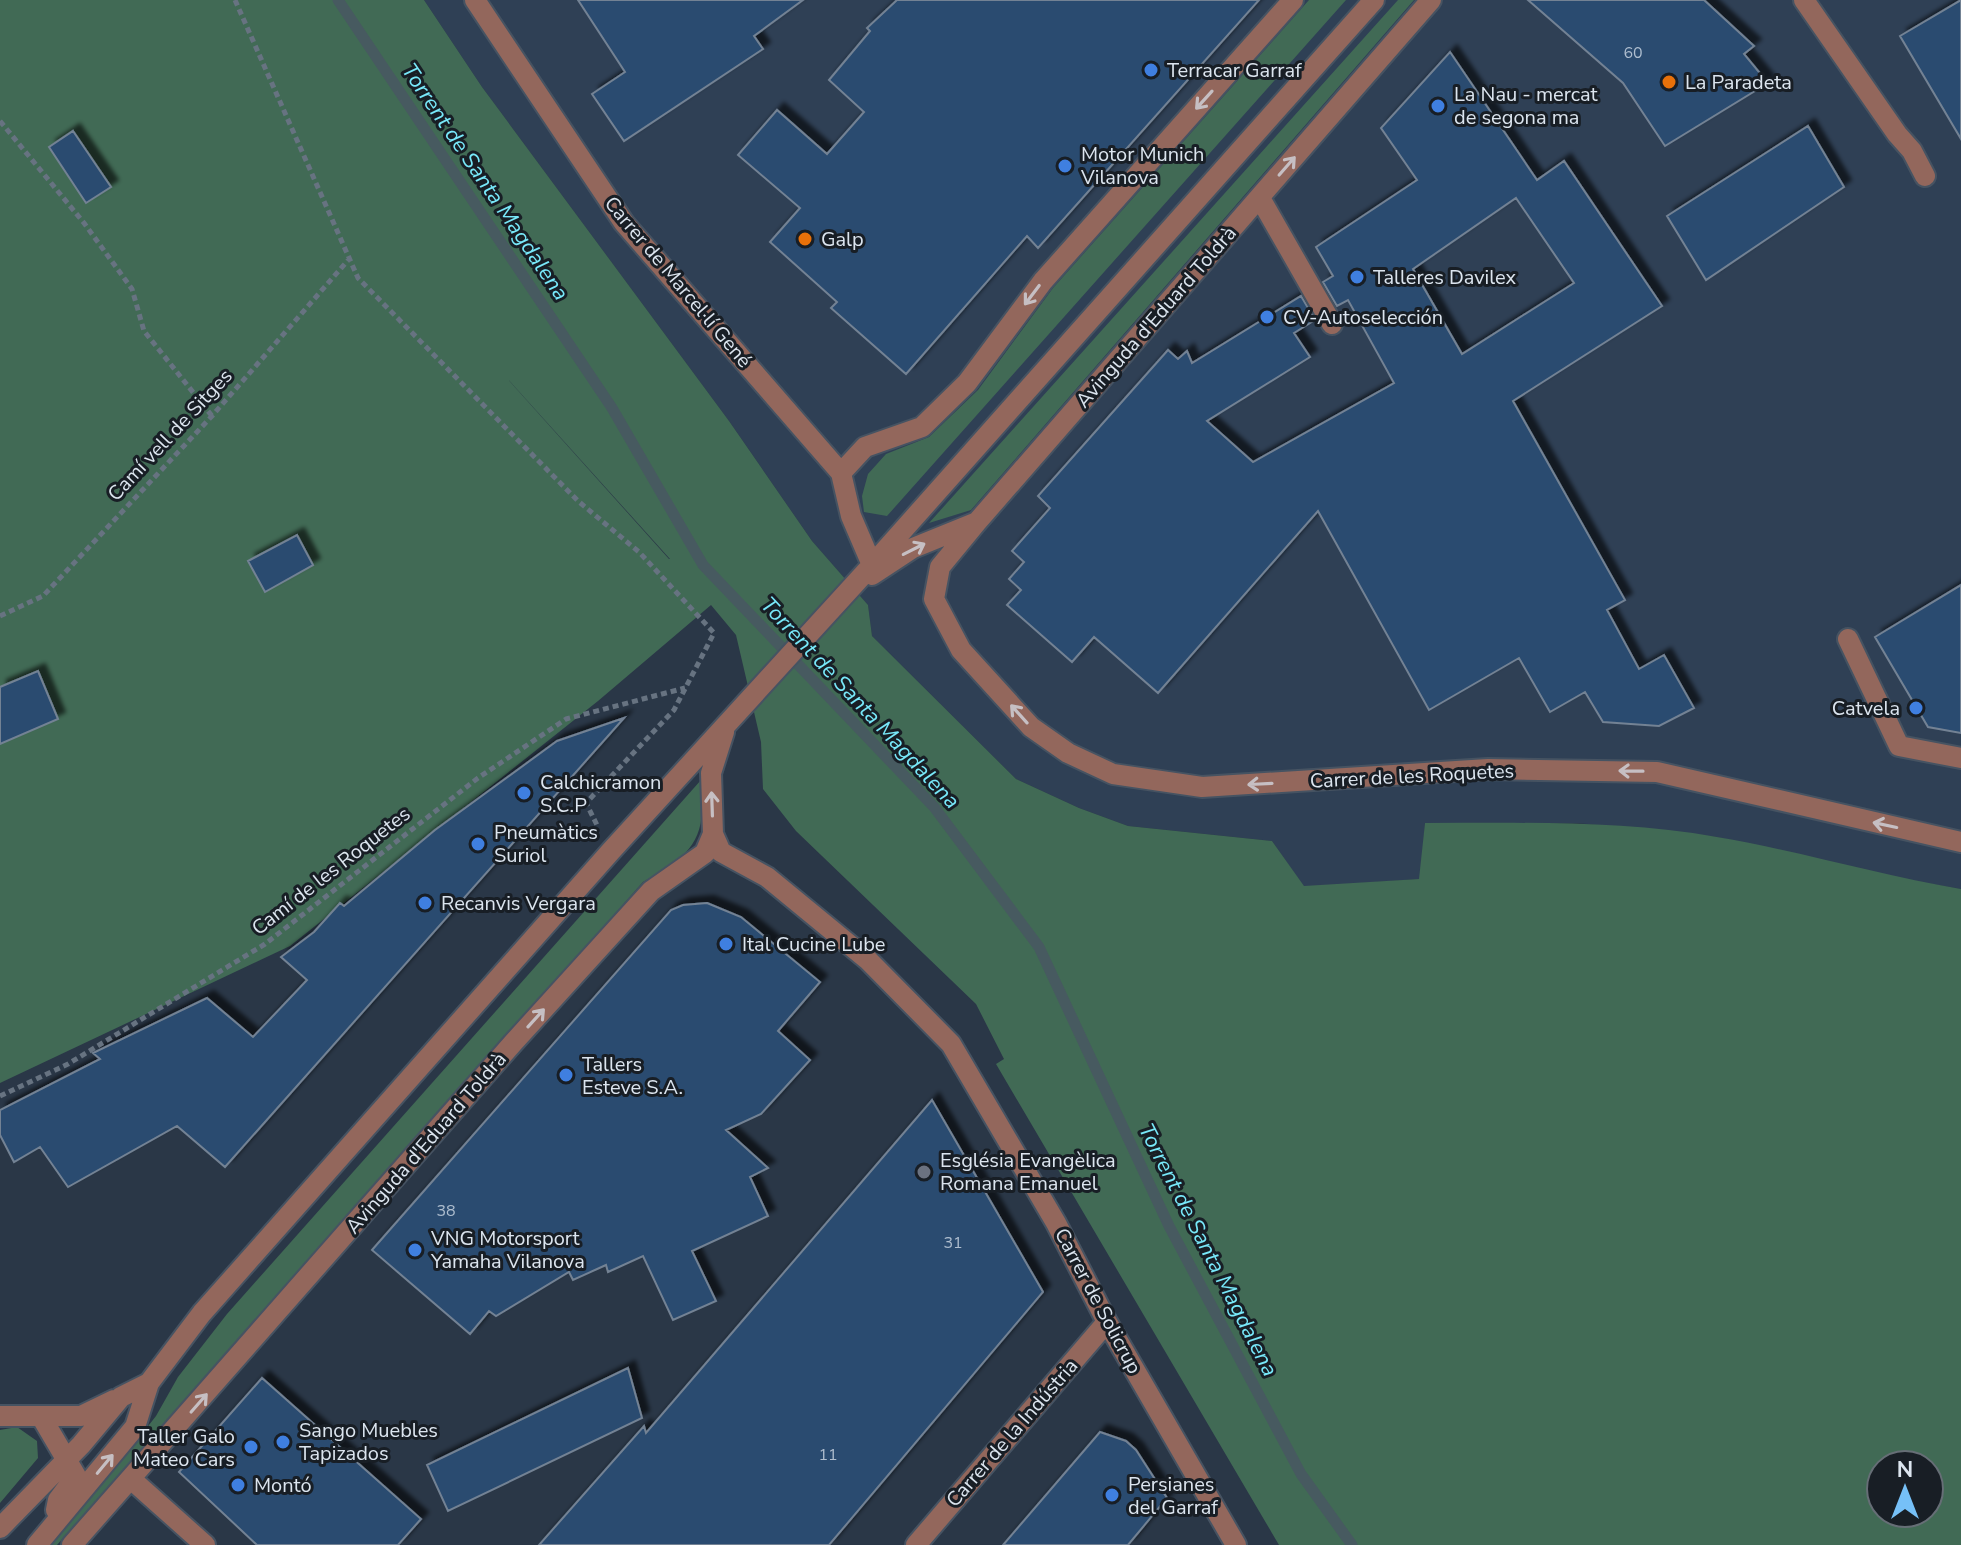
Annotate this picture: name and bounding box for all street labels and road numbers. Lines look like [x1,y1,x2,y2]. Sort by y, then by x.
street label: Carrer de Marcel·lí Gené [598,191,758,373]
street label: Avinguda d'Eduard Toldrà [1070,220,1242,414]
street label: Camí vell de Sitges [102,363,238,507]
street label: Carrer de les Roquetes [1309,757,1515,795]
street label: Camí de les Roquetes [246,801,416,941]
street label: Avinguda d'Eduard Toldrà [340,1046,512,1240]
street label: Carrer de Solicrup [1048,1223,1148,1379]
street label: Carrer de la Indústria [940,1353,1084,1513]

